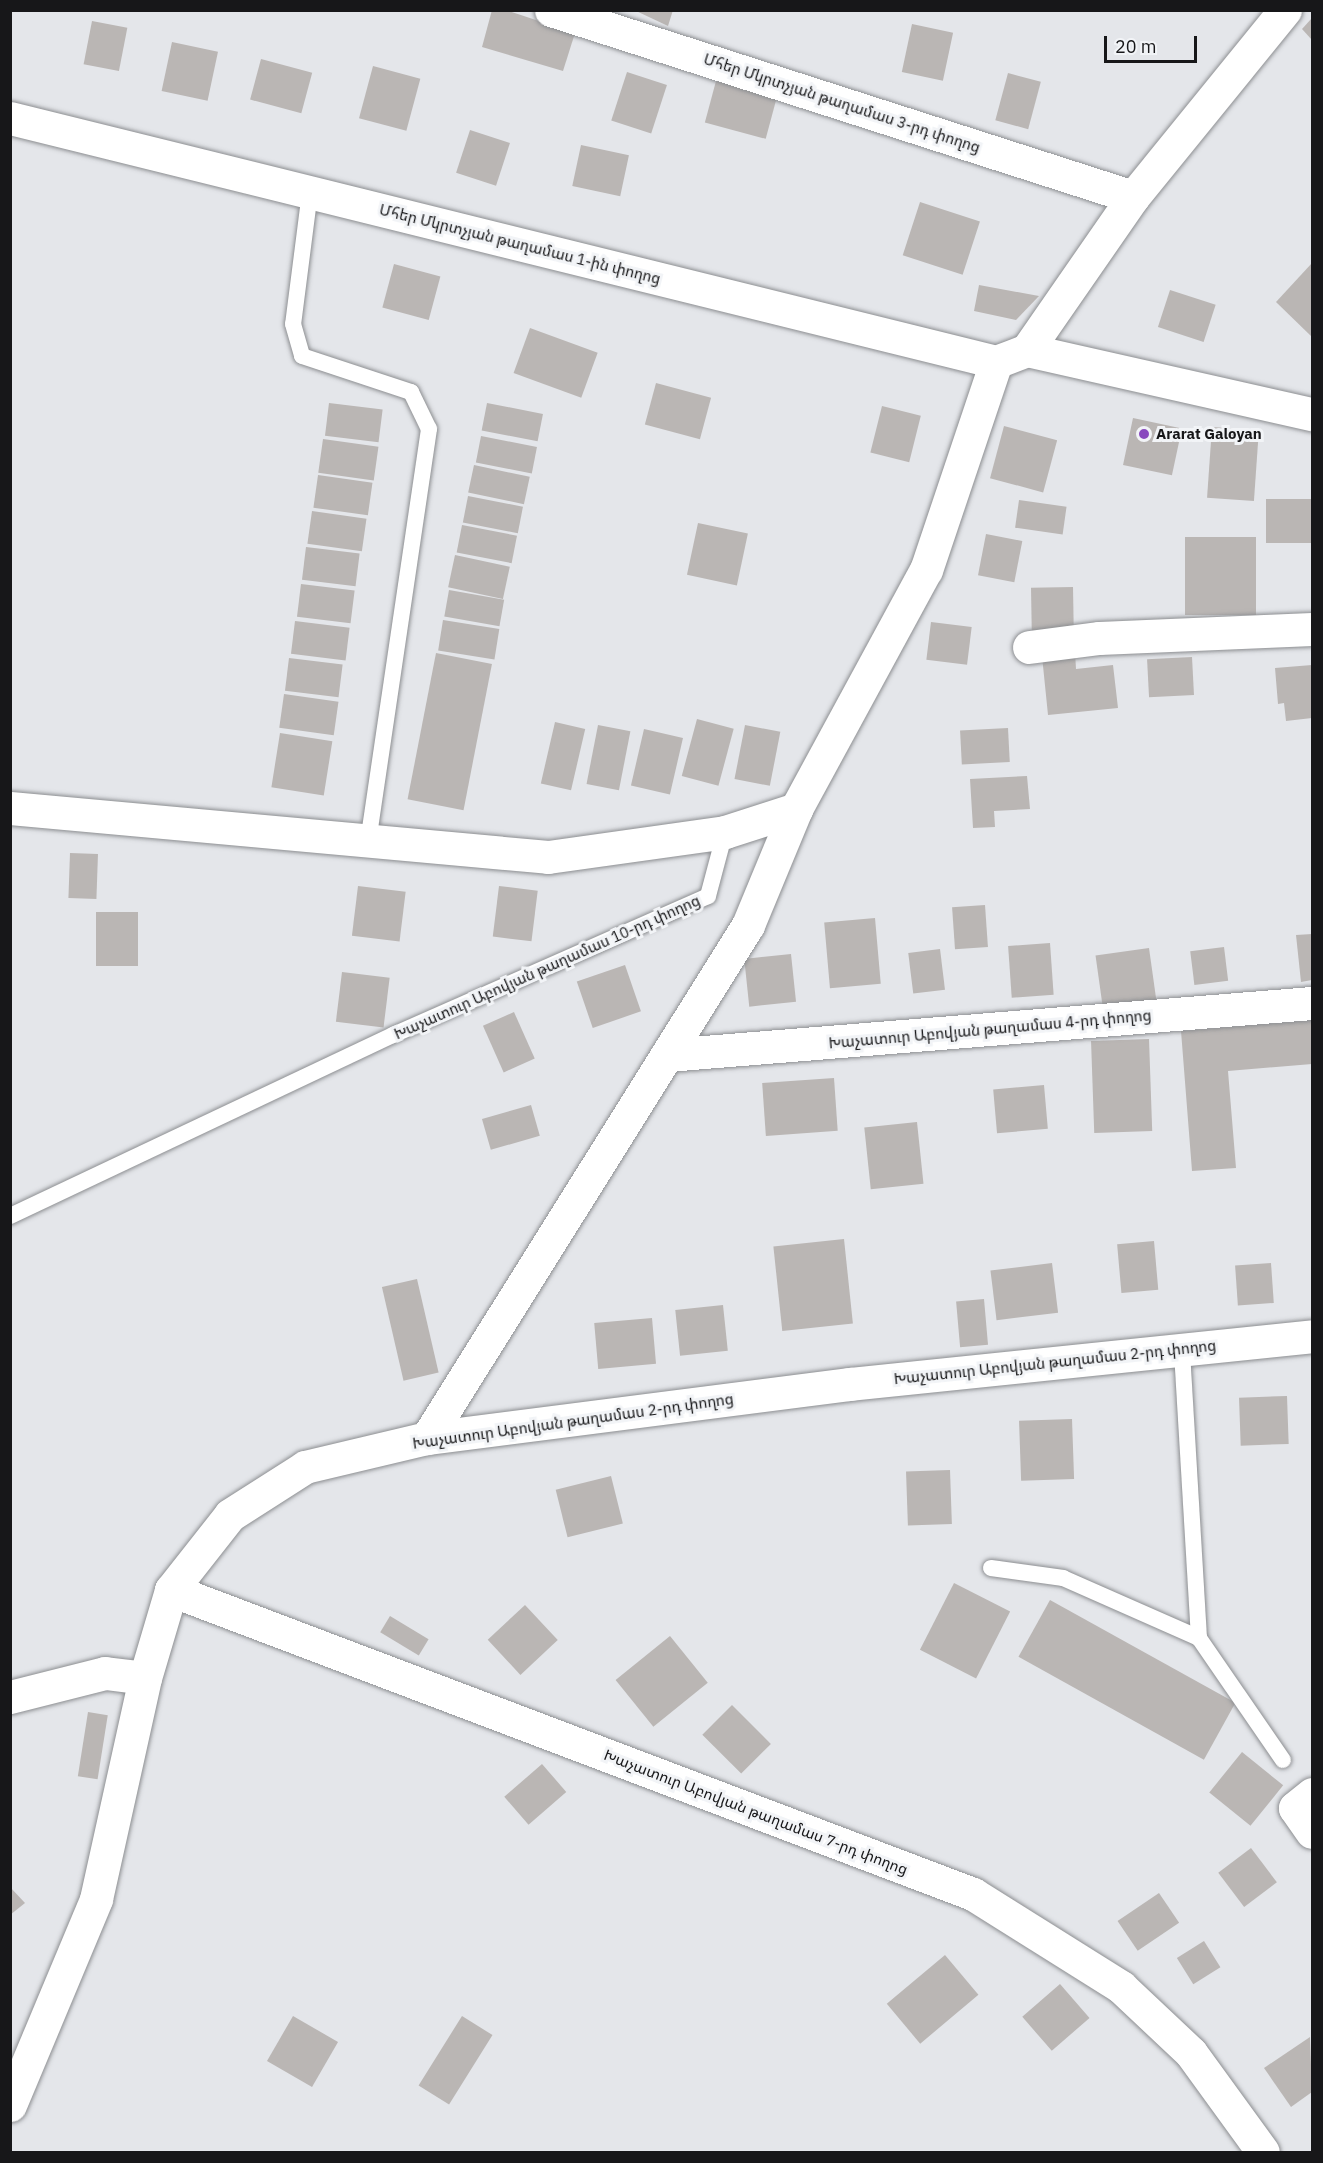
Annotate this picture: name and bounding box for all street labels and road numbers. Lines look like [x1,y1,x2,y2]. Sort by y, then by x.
street label: Մհեր Մկրտչյան թաղամաս 3-րդ փողոց [701,50,983,156]
street label: Մհեր Մկրտչյան թաղամաս 1-ին փողոց [378,200,662,288]
street label: Խաչատուր Աբովյան թաղամաս 10-րդ փողոց [391,891,703,1043]
street label: Խաչատուր Աբովյան թաղամաս 4-րդ փողոց [828,1006,1152,1052]
street label: Խաչատուր Աբովյան թաղամաս 2-րդ փողոց [893,1336,1217,1388]
street label: Խաչատուր Աբովյան թաղամաս 2-րդ փողոց [411,1390,735,1452]
street label: Խաչատուր Աբովյան թաղամաս 7-րդ փողոց [602,1746,910,1878]

